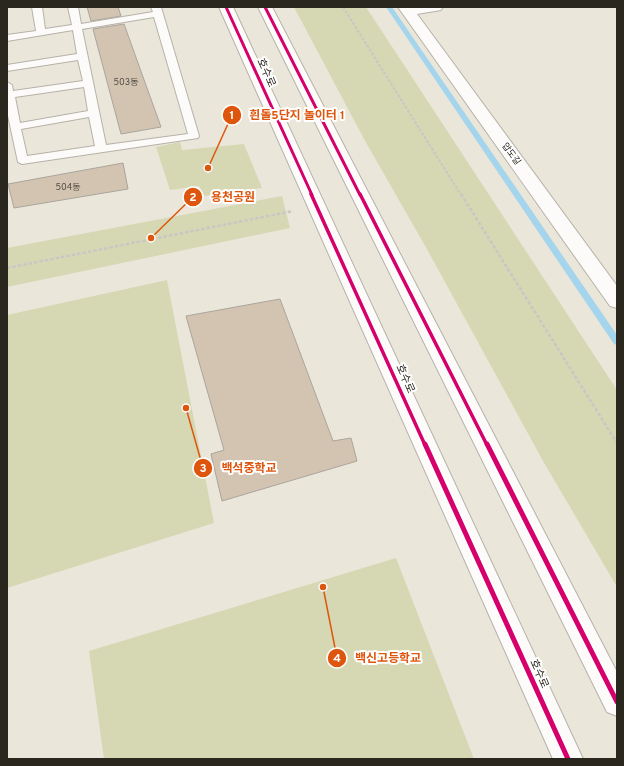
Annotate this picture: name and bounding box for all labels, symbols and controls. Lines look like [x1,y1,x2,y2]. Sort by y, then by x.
street label: 호수로 [253,56,279,90]
house number: 503동 [113,77,139,88]
callout: 흰돌5단지 놀이터 1 [222,103,353,127]
text: 1 [230,108,234,124]
text: 흰돌5단지 놀이터 1 [249,108,345,124]
street label: 압도길 [499,141,523,167]
house number: 504동 [55,182,81,193]
callout: 용천공원 [183,185,263,209]
text: 2 [189,190,197,206]
text: 용천공원 [211,190,255,206]
street label: 호수로 [392,362,418,396]
callout: 백석중학교 [193,456,285,480]
text: 3 [199,461,207,477]
text: 백석중학교 [221,461,277,477]
callout: 백신고등학교 [327,646,429,670]
text: 4 [333,651,341,667]
text: 백신고등학교 [355,651,421,667]
street label: 호수로 [526,657,552,691]

